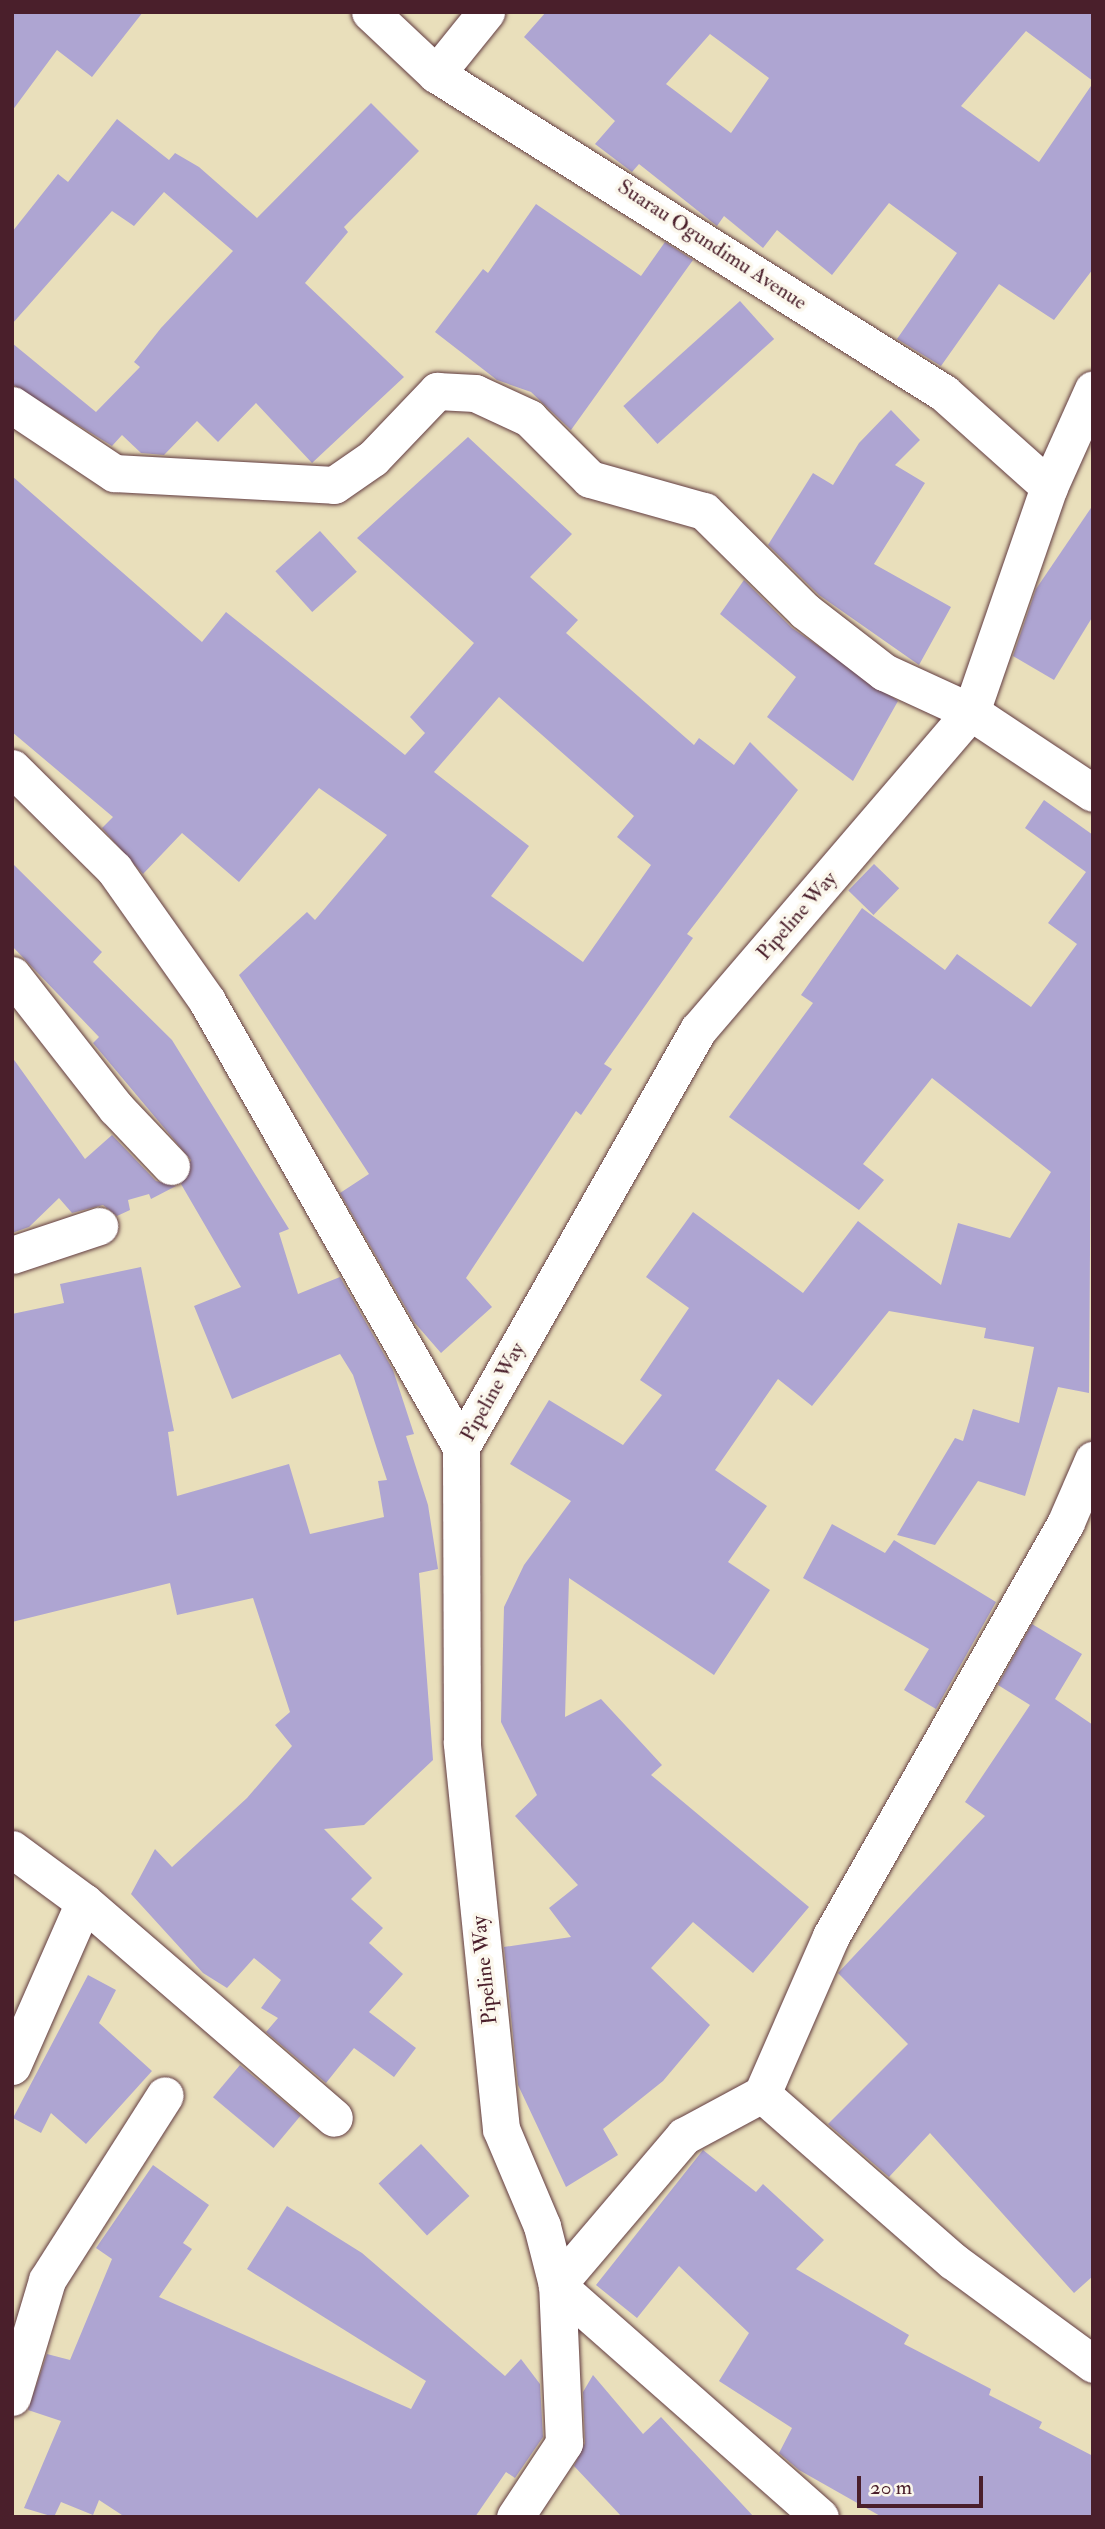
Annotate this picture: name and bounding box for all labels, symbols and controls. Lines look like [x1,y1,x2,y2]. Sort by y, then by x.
street label: Suarau Ogundimu Avenue [613,174,811,316]
street label: Pipeline Way [752,866,842,966]
street label: Pipeline Way [455,1338,531,1446]
street label: Pipeline Way [467,1914,503,2026]
scale bar [860,2462,986,2506]
text: 20 m [870,2474,912,2501]

